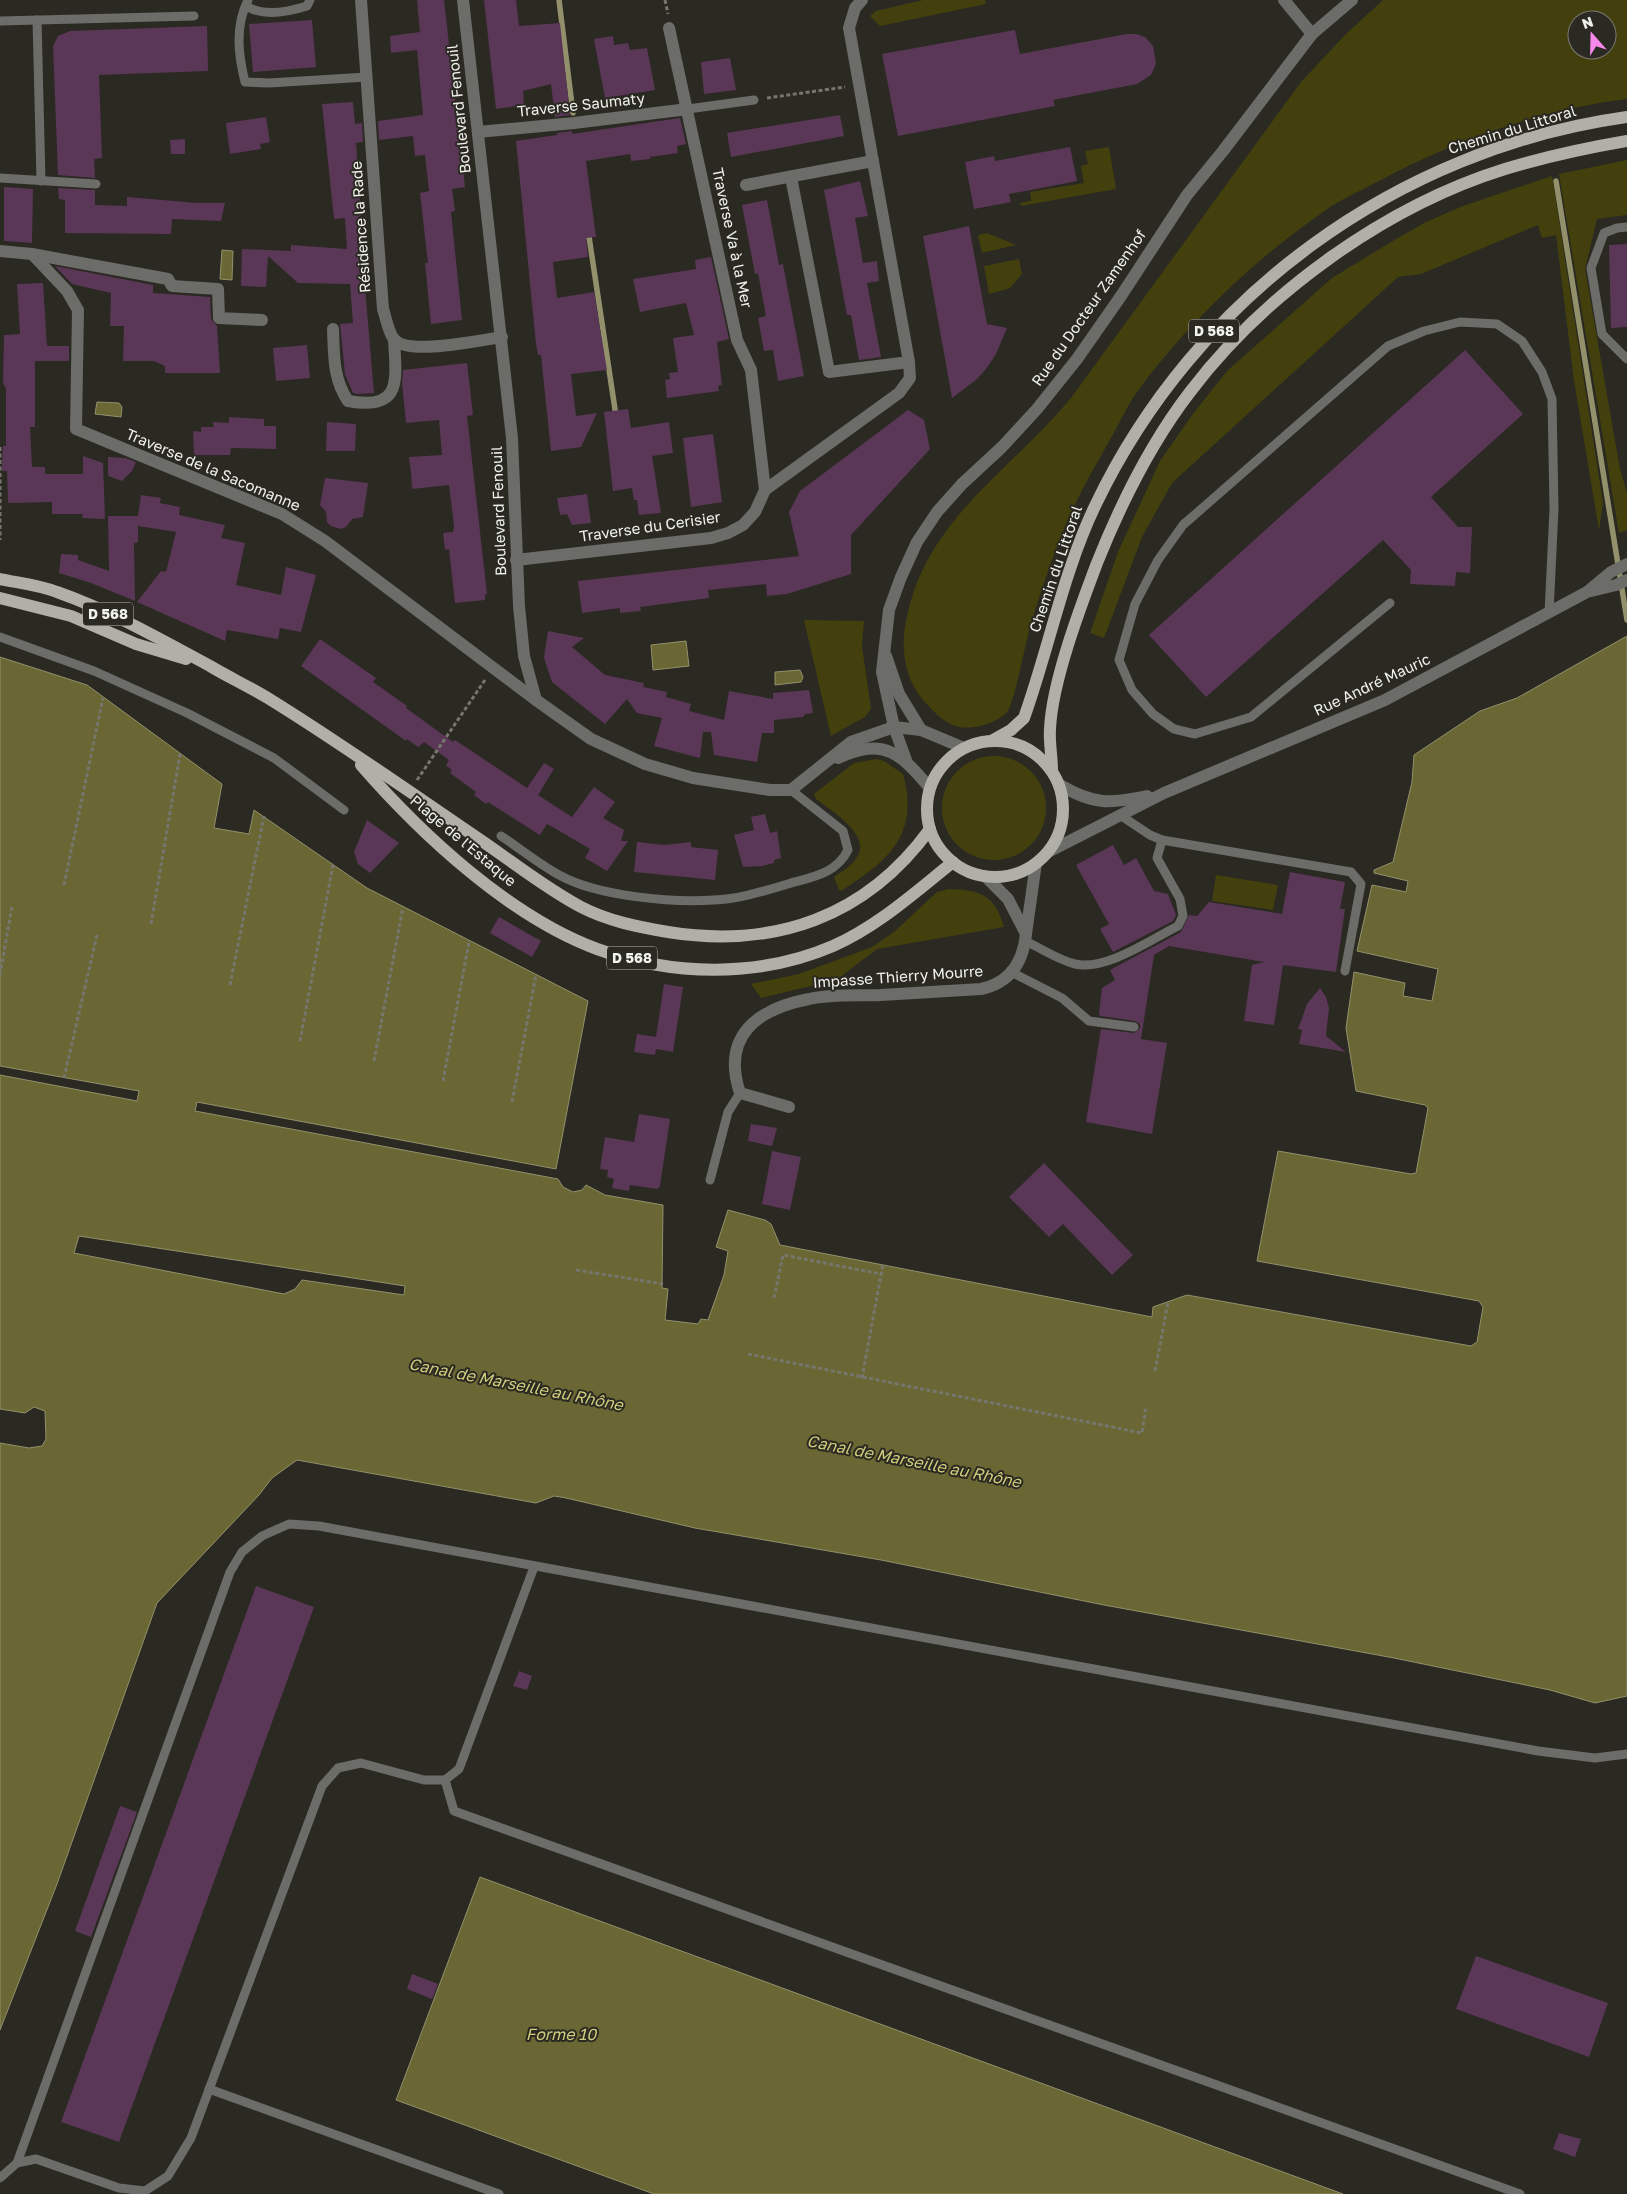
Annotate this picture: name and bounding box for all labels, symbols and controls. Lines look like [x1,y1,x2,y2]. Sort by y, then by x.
north arrow [1567,10,1617,60]
text: N [1579,13,1595,32]
street label: Boulevard Fenouil [442,43,474,175]
street label: Traverse Saumaty [516,88,646,120]
street label: Chemin du Littoral [1446,101,1578,157]
street label: Résidence la Rade [346,160,374,294]
street label: Traverse Va à la Mer [709,166,757,310]
street label: Rue du Docteur Zamenhof [1027,225,1149,389]
road number: D 568 [1189,320,1239,342]
street label: Traverse de la Sacomanne [123,424,304,514]
street label: Boulevard Fenouil [487,446,509,576]
street label: Chemin du Littoral [1025,503,1085,634]
street label: Traverse du Cerisier [578,507,722,545]
road number: D 568 [83,602,133,626]
street label: Rue André Mauric [1310,649,1433,719]
street label: Plage de l'Estaque [407,791,520,890]
road number: D 568 [607,946,657,970]
street label: Impasse Thierry Mourre [812,961,984,991]
water label: Canal de Marseille au Rhône [407,1353,626,1415]
water label: Canal de Marseille au Rhône [805,1430,1024,1492]
water label: Forme 10 [526,2024,597,2044]

